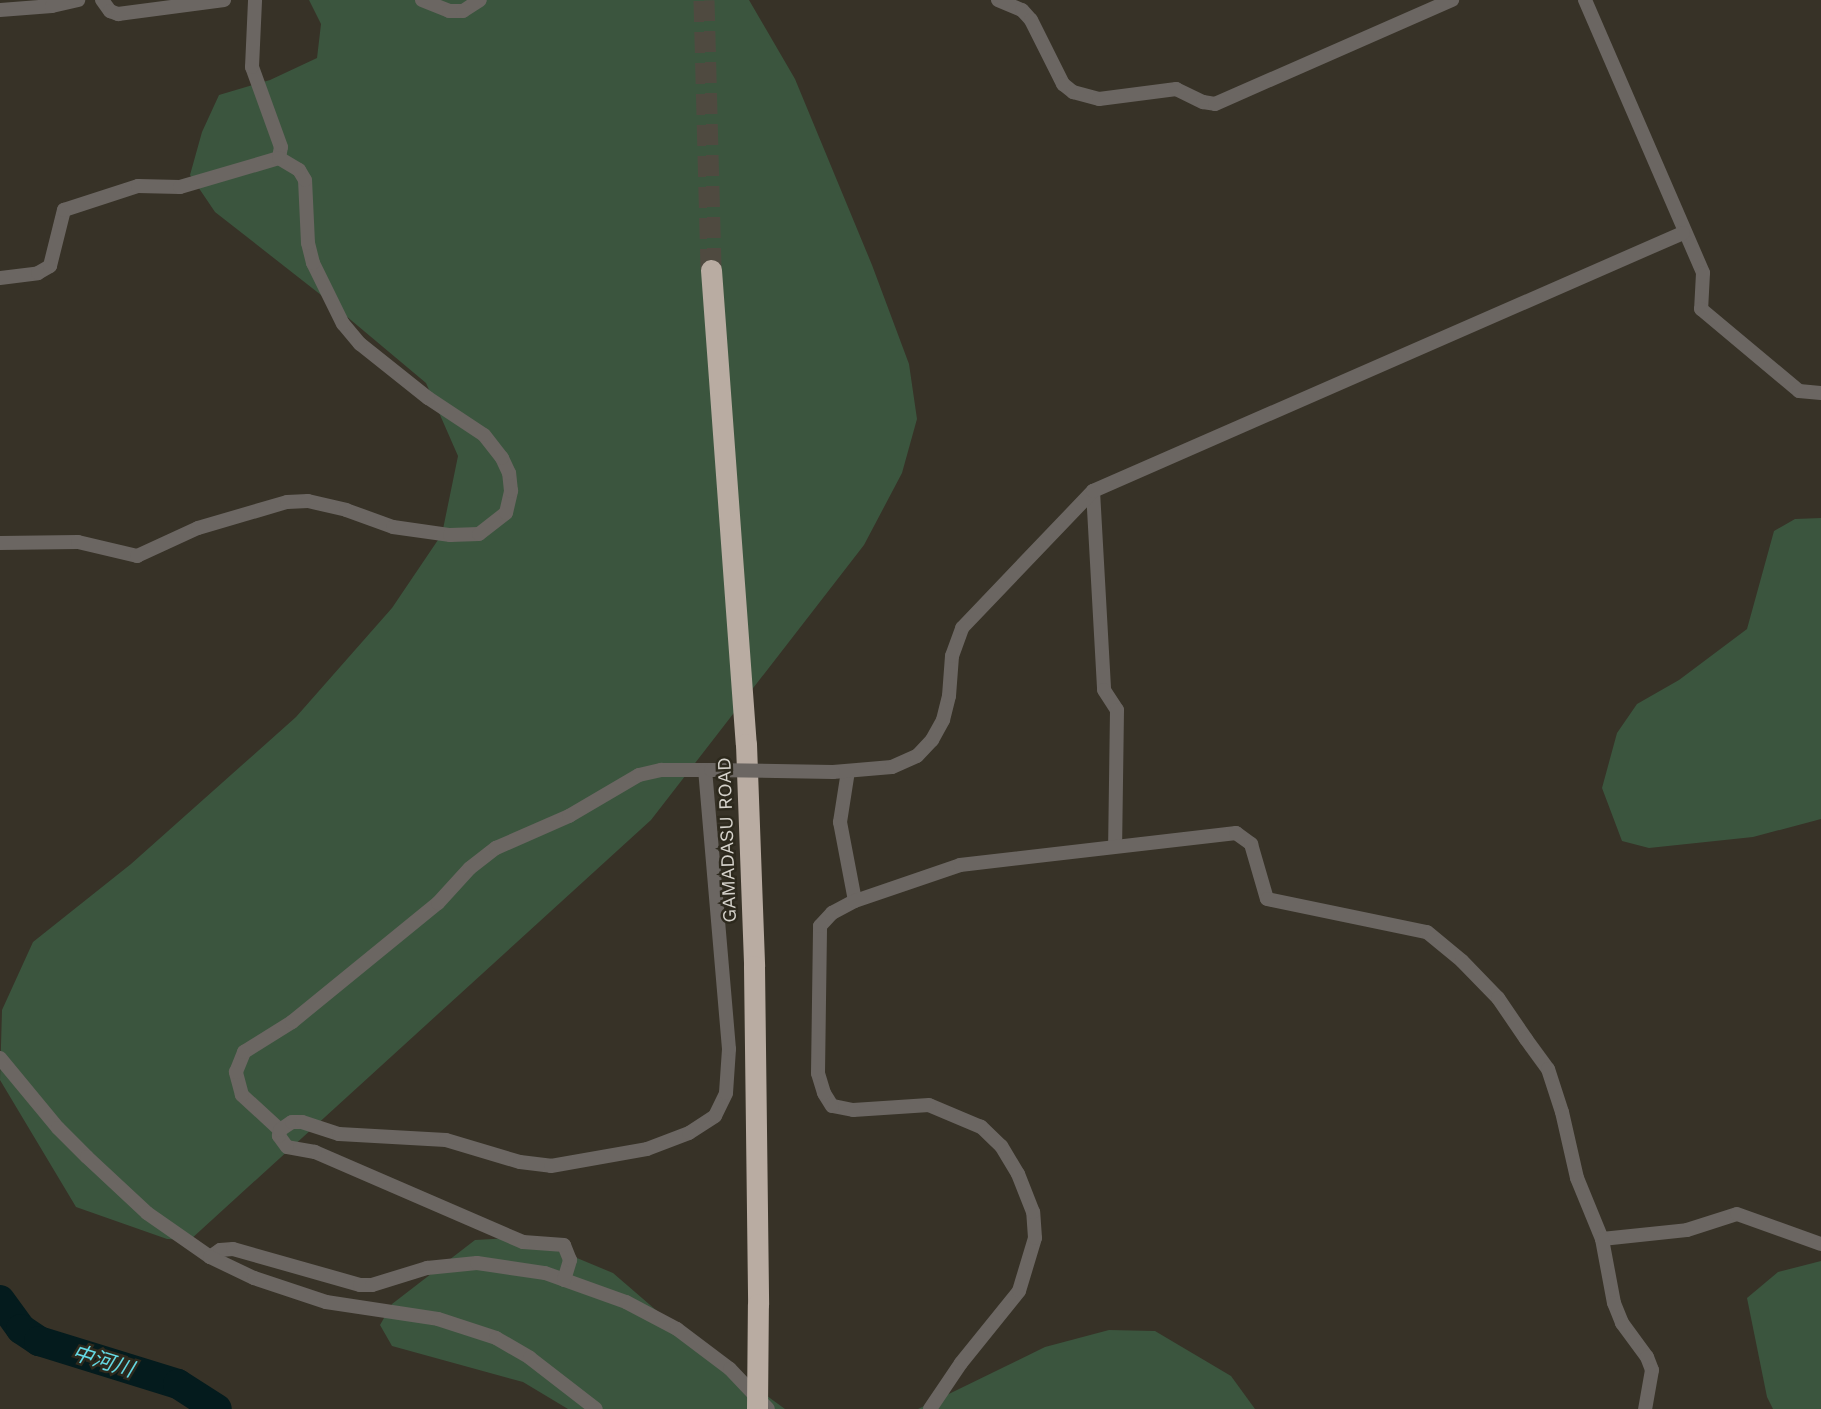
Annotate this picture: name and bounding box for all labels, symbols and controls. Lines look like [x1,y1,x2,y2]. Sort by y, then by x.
street label: GAMADASU ROAD [713,757,741,923]
water label: 中河川 [69,1340,137,1382]

